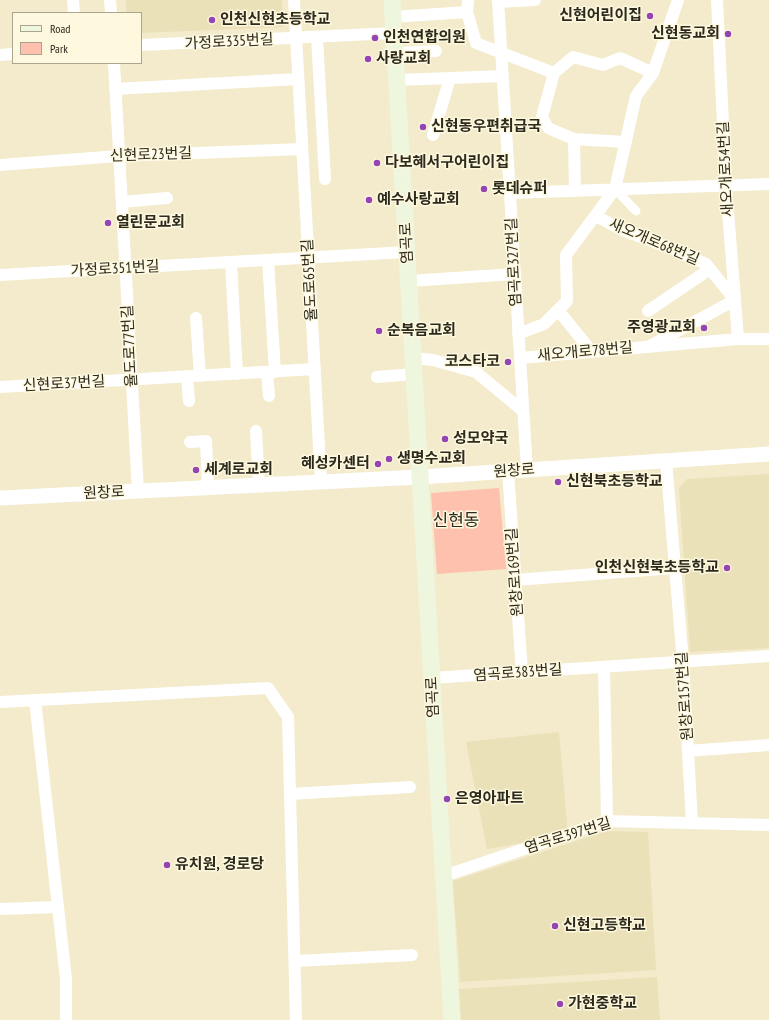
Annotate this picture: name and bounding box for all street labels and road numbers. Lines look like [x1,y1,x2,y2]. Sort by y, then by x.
street label: 가정로335번길 [184,31,274,53]
street label: 새오개로54번길 [714,120,738,218]
street label: 신현로23번길 [109,145,193,165]
street label: 새오개로68번길 [606,215,702,269]
street label: 염곡로327번길 [503,217,525,307]
street label: 염곡로 [397,222,417,264]
street label: 율도로65번길 [299,238,321,322]
street label: 가정로351번길 [70,258,160,280]
street label: 율도로77번길 [119,304,141,388]
street label: 새오개로78번길 [536,339,634,365]
street label: 신현로37번길 [22,373,106,395]
street label: 원창로 [493,461,535,481]
street label: 원창로 [83,483,125,503]
street label: 원창로169번길 [503,527,527,617]
street label: 원창로157번길 [673,651,697,741]
street label: 염곡로383번길 [473,661,563,685]
street label: 염곡로 [423,676,443,718]
street label: 염곡로397번길 [523,814,613,858]

